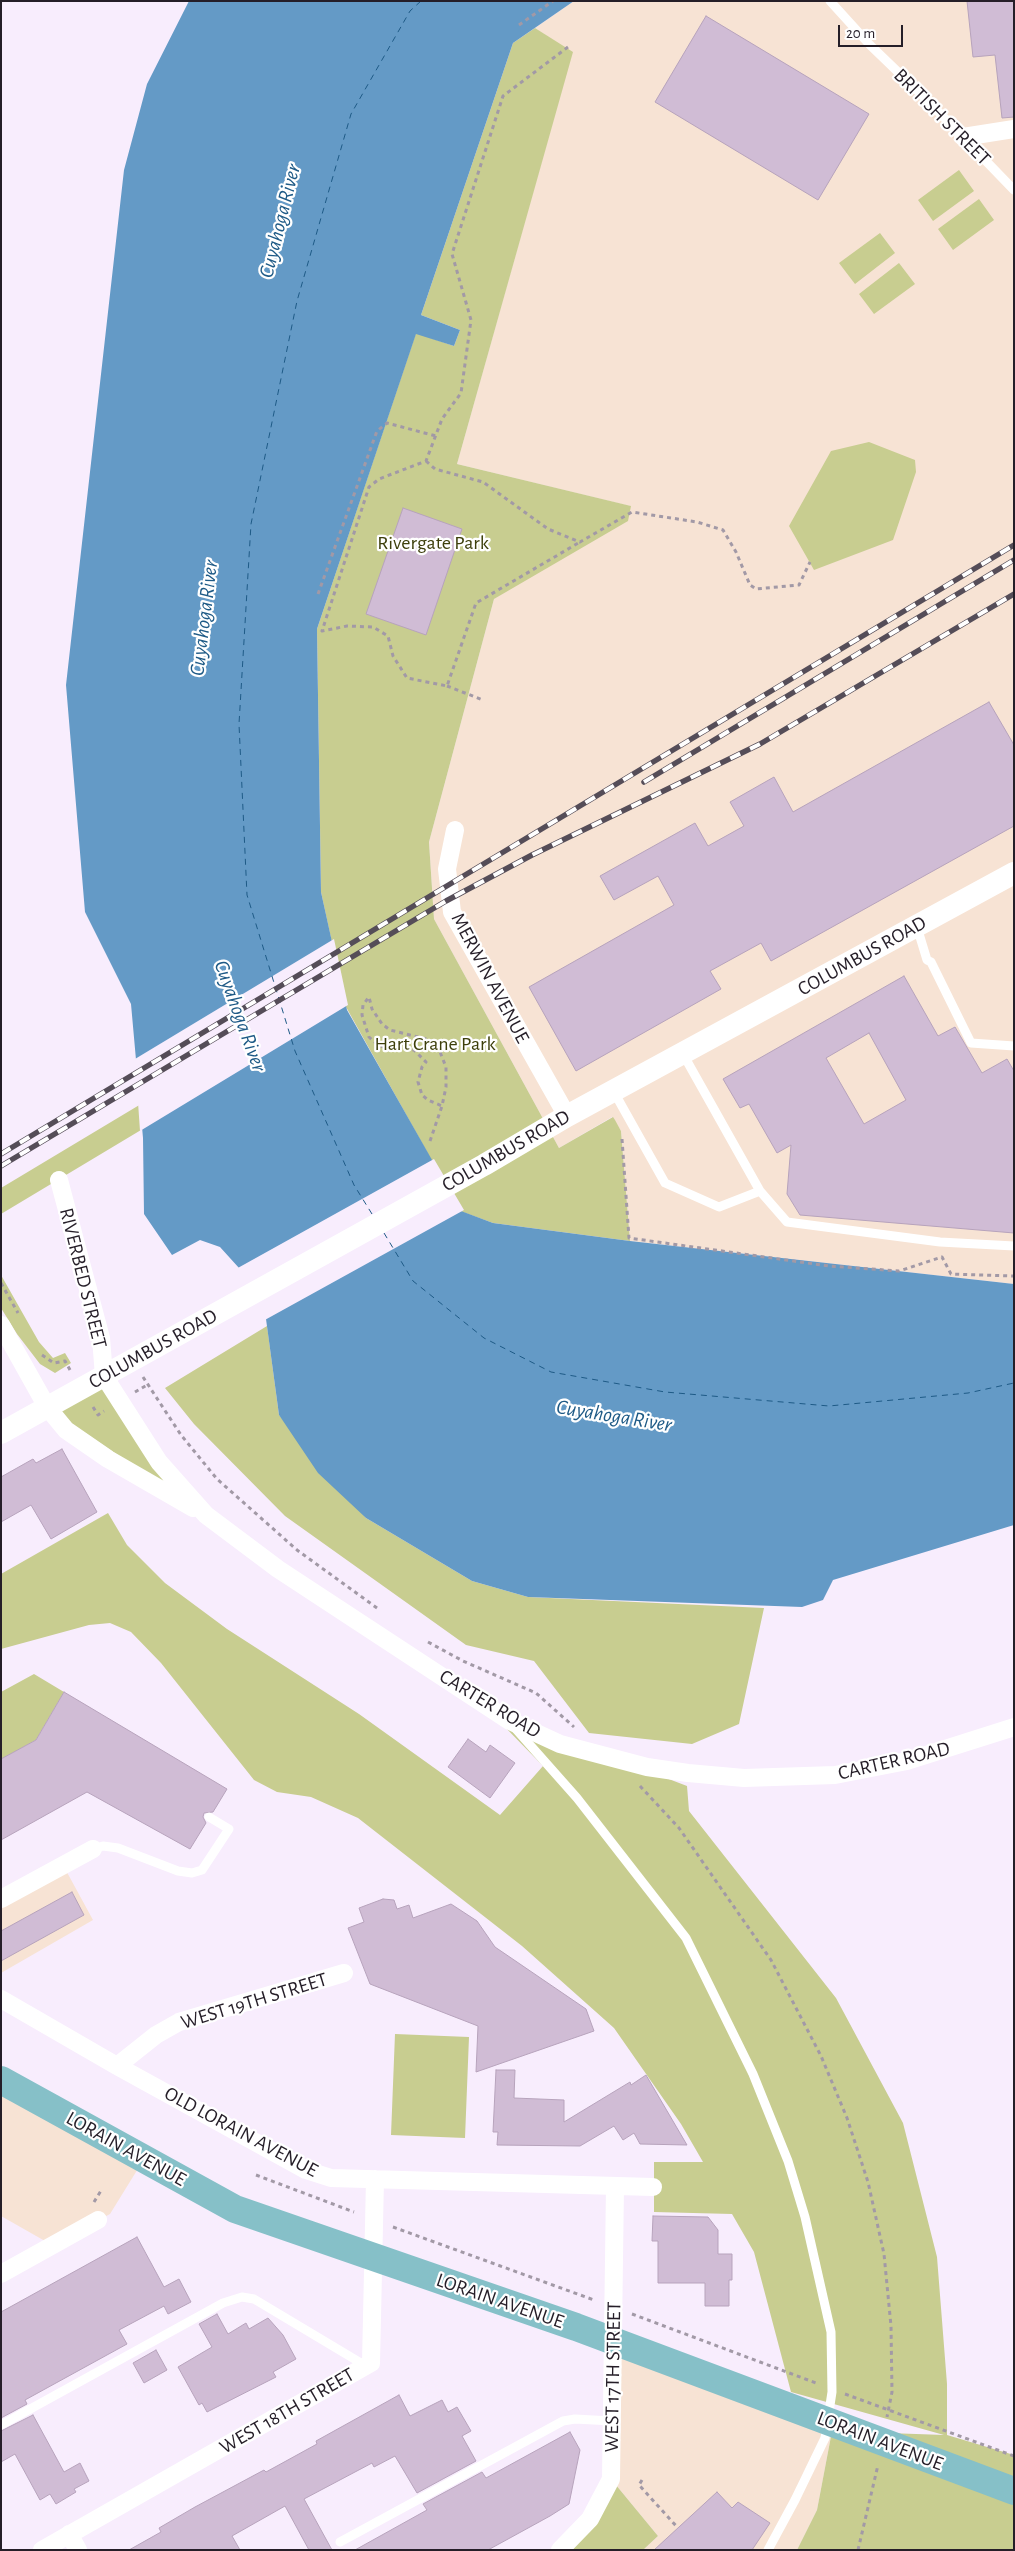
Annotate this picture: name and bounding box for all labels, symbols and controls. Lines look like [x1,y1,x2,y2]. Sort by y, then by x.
scale bar [840,15,905,47]
text: 20 m [846,26,875,41]
street label: BRITISH STREET [888,63,996,171]
water label: Cuyahoga River [254,161,306,281]
park label: Rivergate Park [377,531,489,555]
water label: Cuyahoga River [184,559,224,677]
street label: MERWIN AVENUE [446,909,534,1047]
street label: COLUMBUS ROAD [793,911,931,1001]
water label: Cuyahoga River [208,957,272,1075]
park label: Hart Crane Park [374,1032,496,1056]
street label: COLUMBUS ROAD [438,1105,574,1197]
street label: RIVERBED STREET [54,1205,112,1351]
street label: COLUMBUS ROAD [84,1304,222,1394]
water label: Cuyahoga River [555,1394,673,1438]
street label: CARTER ROAD [435,1664,545,1744]
street label: CARTER ROAD [836,1736,952,1786]
street label: WEST 19TH STREET [178,1967,330,2035]
street label: OLD LORAIN AVENUE [160,2081,322,2183]
street label: LORAIN AVENUE [62,2106,190,2192]
street label: LORAIN AVENUE [433,2268,567,2334]
street label: WEST 17TH STREET [600,2301,626,2453]
street label: WEST 18TH STREET [215,2363,359,2459]
street label: LORAIN AVENUE [814,2406,946,2476]

